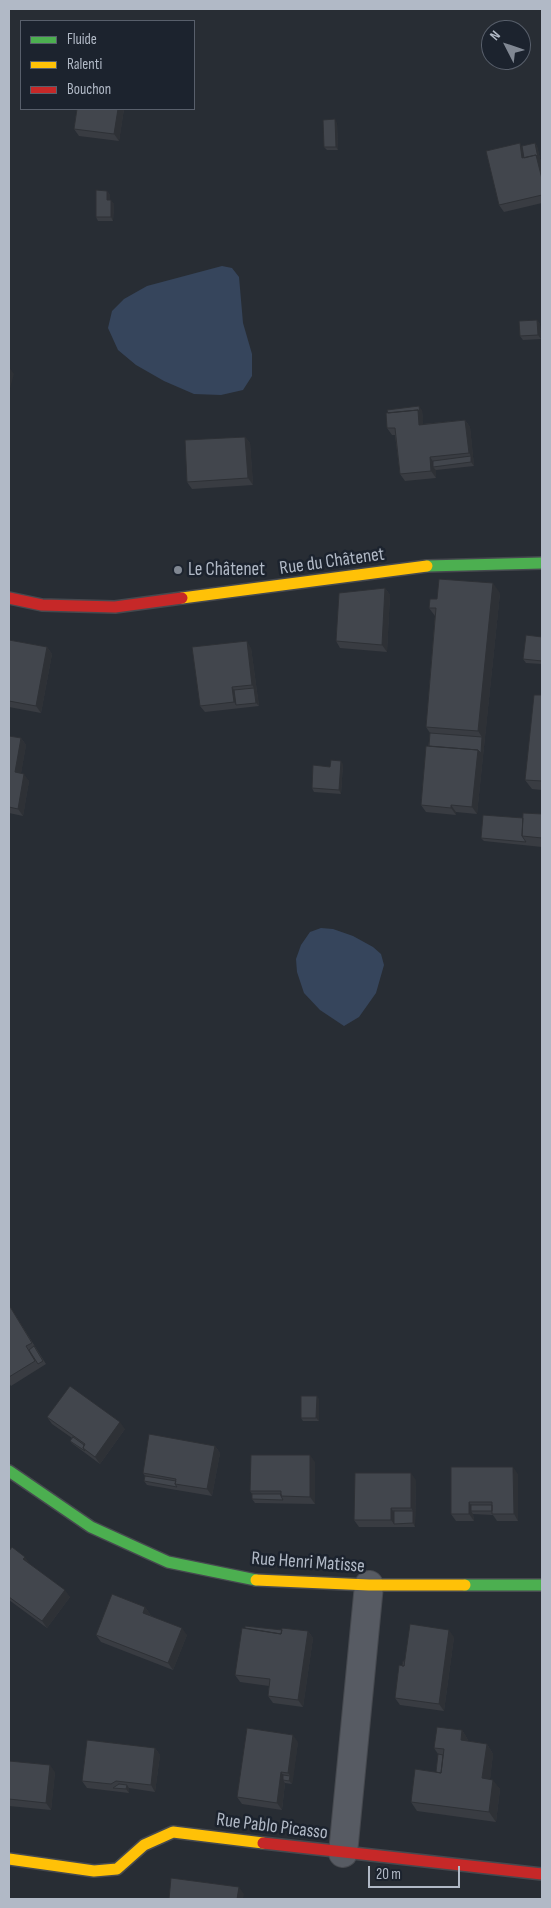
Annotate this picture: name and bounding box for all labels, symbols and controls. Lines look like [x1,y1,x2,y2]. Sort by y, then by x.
legend [20,20,195,110]
north arrow [481,20,531,70]
text: N [486,27,504,44]
text: Fluide [67,30,97,49]
text: Ralenti [67,55,102,74]
text: Bouchon [67,80,111,99]
street label: Rue du Châtenet [278,543,386,581]
place label: Le Châtenet [188,559,265,581]
marker: Le Châtenet [172,564,184,576]
street label: Rue Henri Matisse [250,1548,366,1578]
street label: Rue Pablo Picasso [215,1809,329,1845]
scale bar [371,1856,464,1888]
text: 20 m [376,1865,401,1884]

